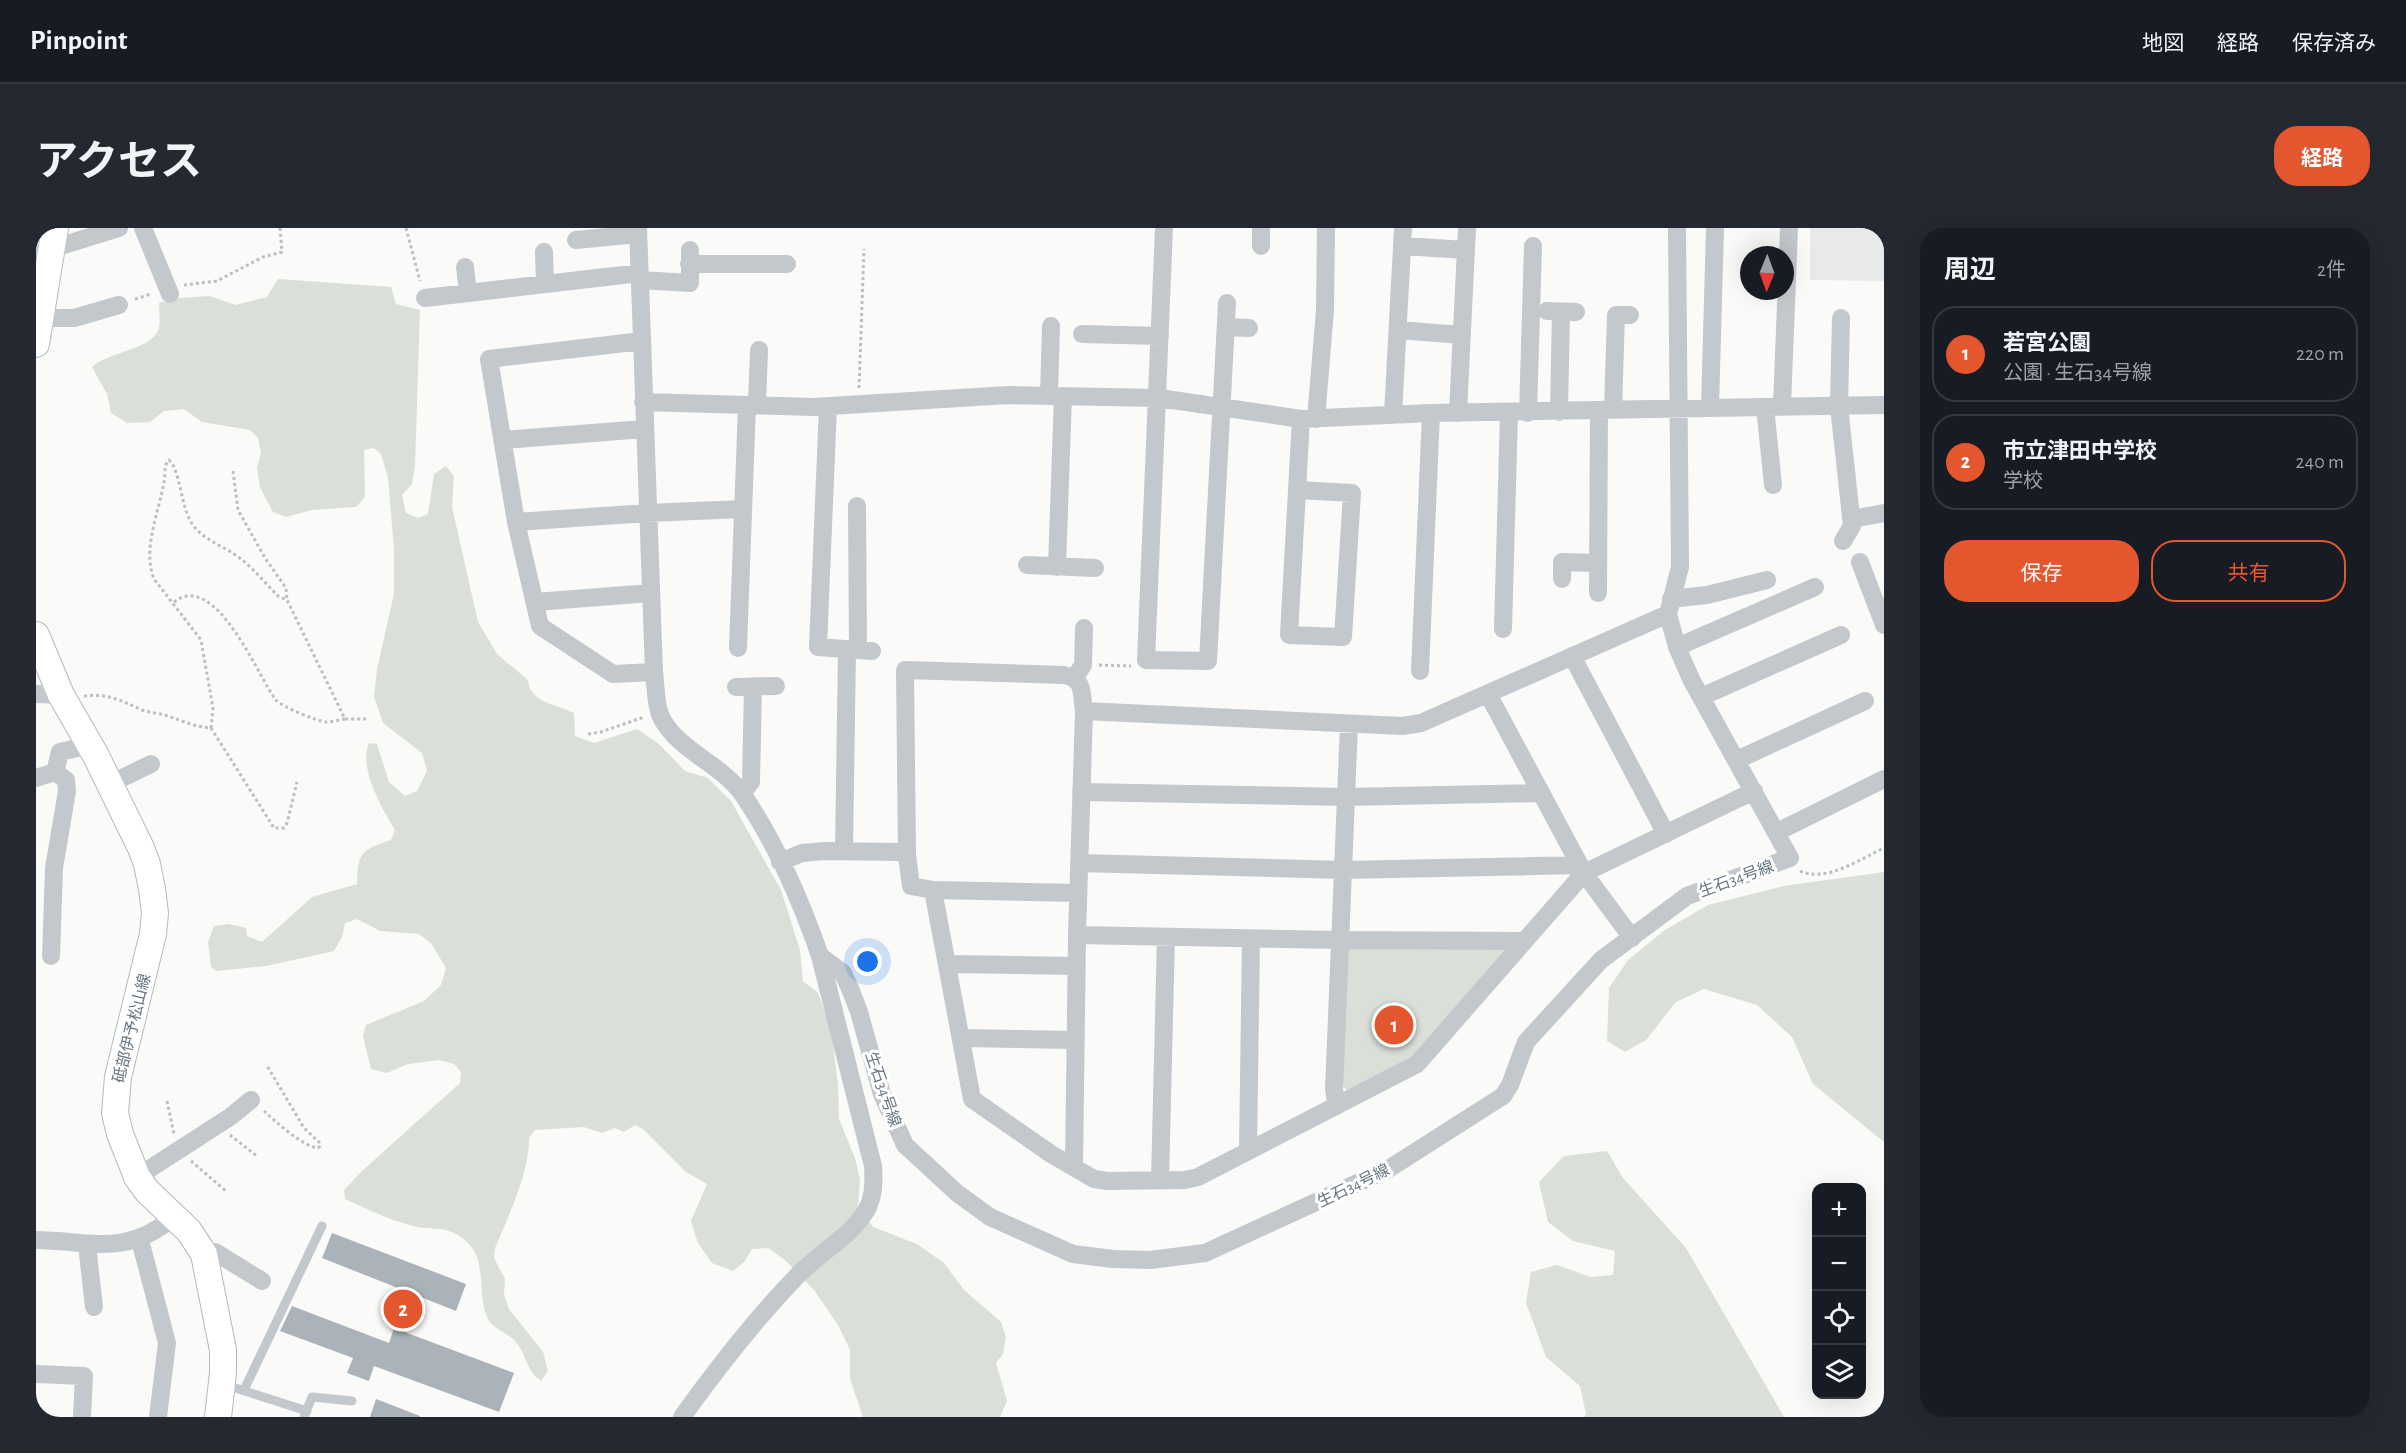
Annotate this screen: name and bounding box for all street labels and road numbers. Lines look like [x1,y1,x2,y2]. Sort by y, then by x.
street label: 生石34号線 [1696,857,1776,900]
street label: 砥部伊予松山線 [110,972,153,1085]
street label: 生石34号線 [863,1049,904,1129]
street label: 生石34号線 [1314,1161,1392,1210]

